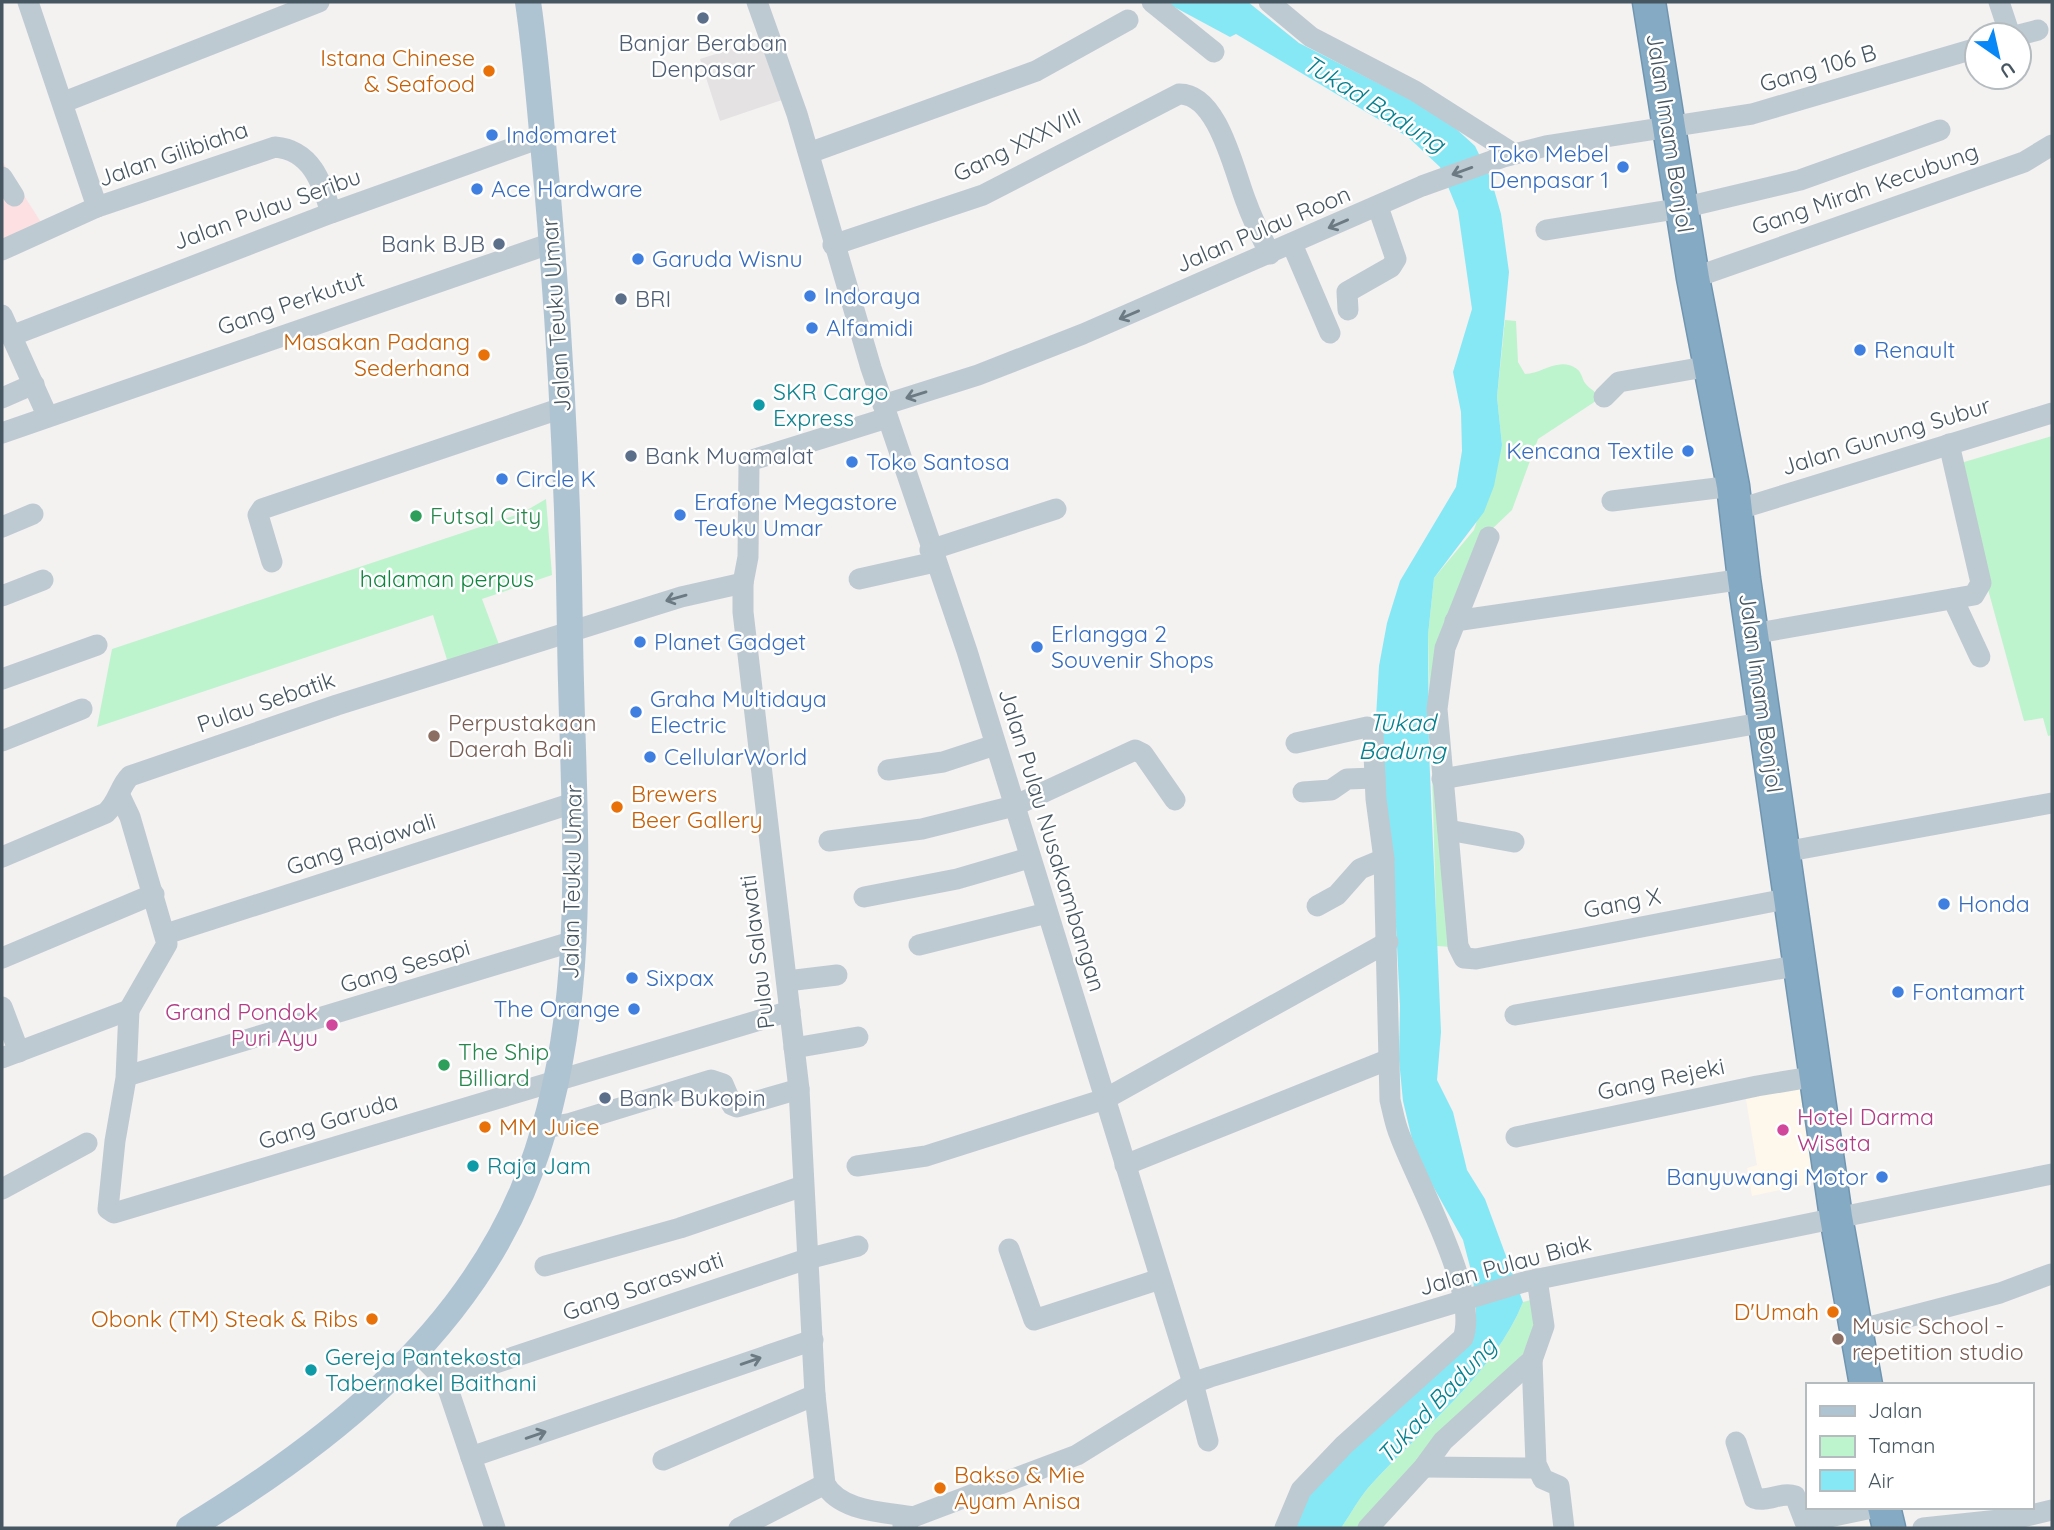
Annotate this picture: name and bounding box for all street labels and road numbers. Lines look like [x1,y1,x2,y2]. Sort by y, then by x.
street label: Jalan Imam Bonjol [1640,31,1701,235]
street label: Gang 106 B [1756,37,1880,98]
street label: Gang XXXVIII [948,101,1085,188]
street label: Jalan Gilibiaha [94,114,252,193]
street label: Gang Mirah Kecubung [1748,136,1982,241]
street label: Jalan Pulau Seribu [169,161,365,256]
street label: Jalan Pulau Roon [1171,179,1355,278]
street label: Jalan Teuku Umar [534,217,577,413]
street label: Gang Perkutut [214,264,368,341]
street label: Jalan Gunung Subur [1778,390,1994,481]
street label: Jalan Imam Bonjol [1733,591,1790,795]
street label: Pulau Sebatik [193,664,339,739]
street label: Jalan Pulau Nusakambangan [992,685,1112,995]
street label: Jalan Teuku Umar [555,784,588,980]
street label: Gang Rajawali [283,806,439,881]
street label: Pulau Salawati [733,873,780,1031]
street label: Gang X [1581,881,1663,924]
street label: Gang Sesapi [337,932,473,999]
street label: Gang Rejeki [1595,1051,1727,1106]
street label: Gang Garuda [255,1086,401,1155]
street label: Jalan Pulau Biak [1416,1228,1594,1301]
street label: Gang Saraswati [559,1244,727,1327]

